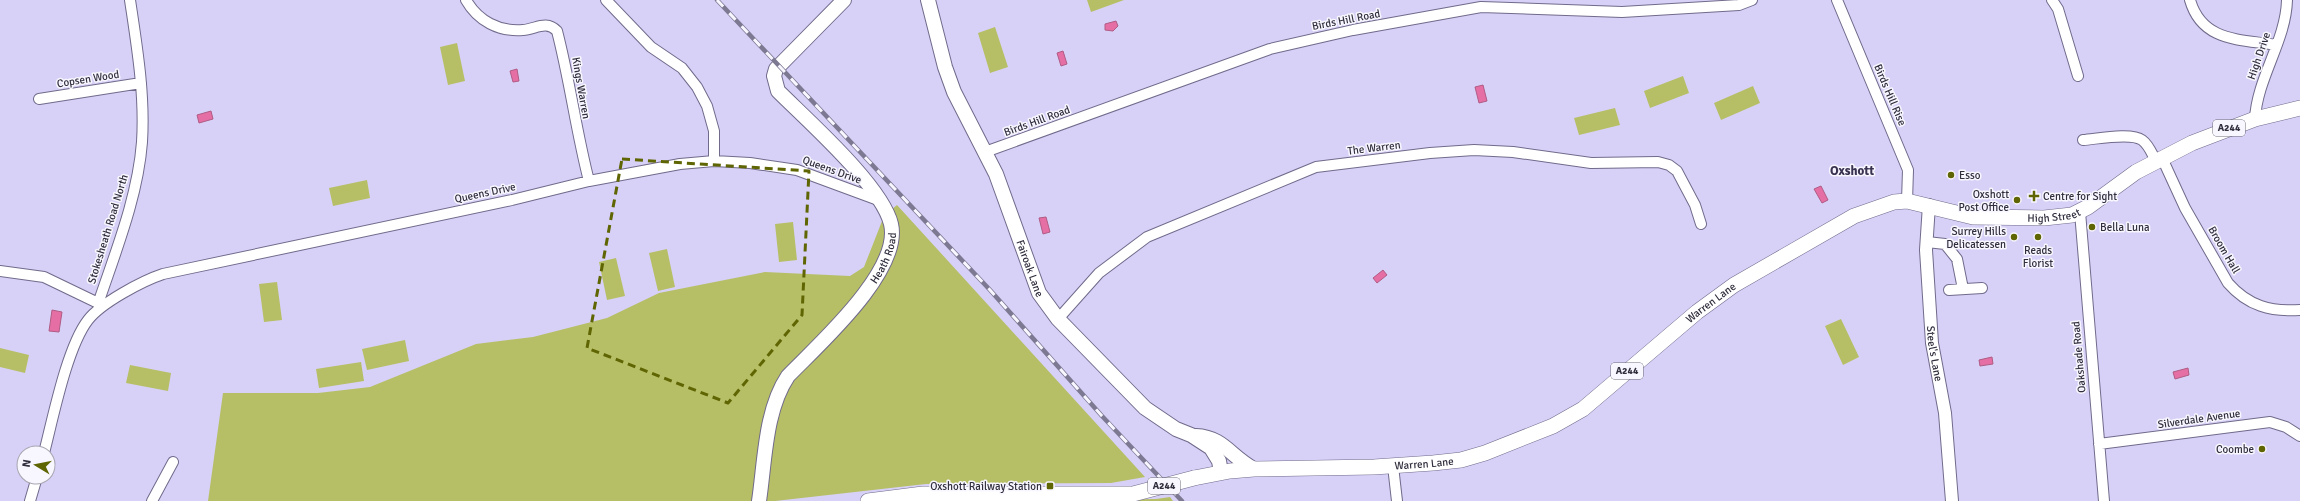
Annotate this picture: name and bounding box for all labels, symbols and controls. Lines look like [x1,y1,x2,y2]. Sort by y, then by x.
street label: Birds Hill Road [1311,7,1381,33]
street label: High Drive [2245,31,2273,81]
street label: Kings Warren [569,56,593,120]
street label: Birds Hill Rise [1871,62,1909,128]
street label: Copsen Wood [56,68,120,90]
street label: Birds Hill Road [1002,103,1072,139]
road number: A244 [2213,120,2245,136]
street label: The Warren [1347,138,1401,158]
street label: Queens Drive [801,153,863,187]
district label: Oxshott [1830,163,1874,179]
place label: Esso [1959,169,1981,182]
marker: Esso [1946,170,1956,180]
street label: Stokesheath Road North [85,173,131,285]
street label: Queens Drive [453,180,517,206]
place label: Oxshott Post Office [1959,188,2009,214]
marker: Centre for Sight [2028,190,2040,202]
place label: Centre for Sight [2043,190,2117,203]
marker: Oxshott Post Office [2012,195,2022,205]
street label: High Street [2027,205,2083,225]
place label: Bella Luna [2100,221,2150,234]
marker: Bella Luna [2087,222,2097,232]
street label: Broom Hall [2205,224,2243,276]
place label: Surrey Hills Delicatessen [1946,225,2006,251]
street label: Heath Road [867,232,899,286]
marker: Surrey Hills Delicatessen [2009,232,2019,242]
marker: Reads Florist [2033,232,2043,242]
street label: Fairoak Lane [1014,238,1046,300]
place label: Reads Florist [2023,244,2053,270]
street label: Warren Lane [1683,280,1738,325]
street label: Oakshade Road [2069,320,2089,393]
street label: Steel's Lane [1924,325,1945,382]
road number: A244 [1611,363,1643,379]
street label: Silverdale Avenue [2157,407,2241,431]
place label: Coombe [2216,443,2254,456]
marker: Coombe [2257,444,2267,454]
north arrow [16,445,56,485]
street label: Warren Lane [1394,454,1454,472]
text: N [20,458,34,468]
road number: A244 [1148,478,1180,494]
place label: Oxshott Railway Station [930,480,1042,493]
marker: Oxshott Railway Station [1045,481,1055,491]

